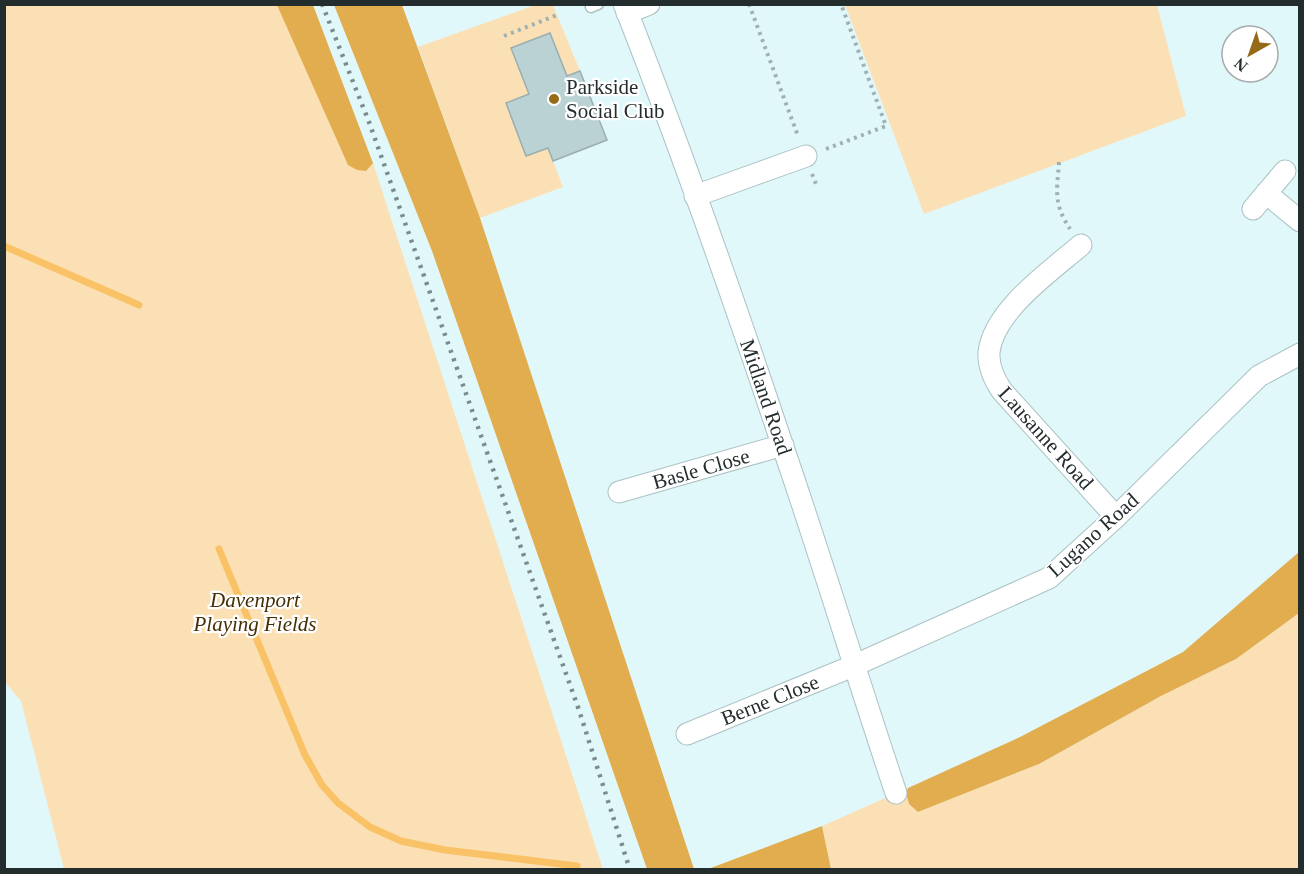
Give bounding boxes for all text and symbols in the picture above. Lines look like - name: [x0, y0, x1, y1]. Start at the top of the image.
- north arrow: [1220, 24, 1280, 84]
- text: N: [1230, 55, 1251, 75]
- place label: Parkside Social Club: [566, 75, 665, 123]
- marker: Parkside Social Club: [547, 92, 561, 106]
- street label: Midland Road: [735, 336, 797, 458]
- street label: Lausanne Road: [994, 382, 1099, 495]
- street label: Basle Close: [650, 444, 752, 494]
- street label: Lugano Road: [1043, 488, 1144, 582]
- park label: Davenport Playing Fields: [192, 588, 317, 636]
- street label: Berne Close: [718, 670, 822, 730]

